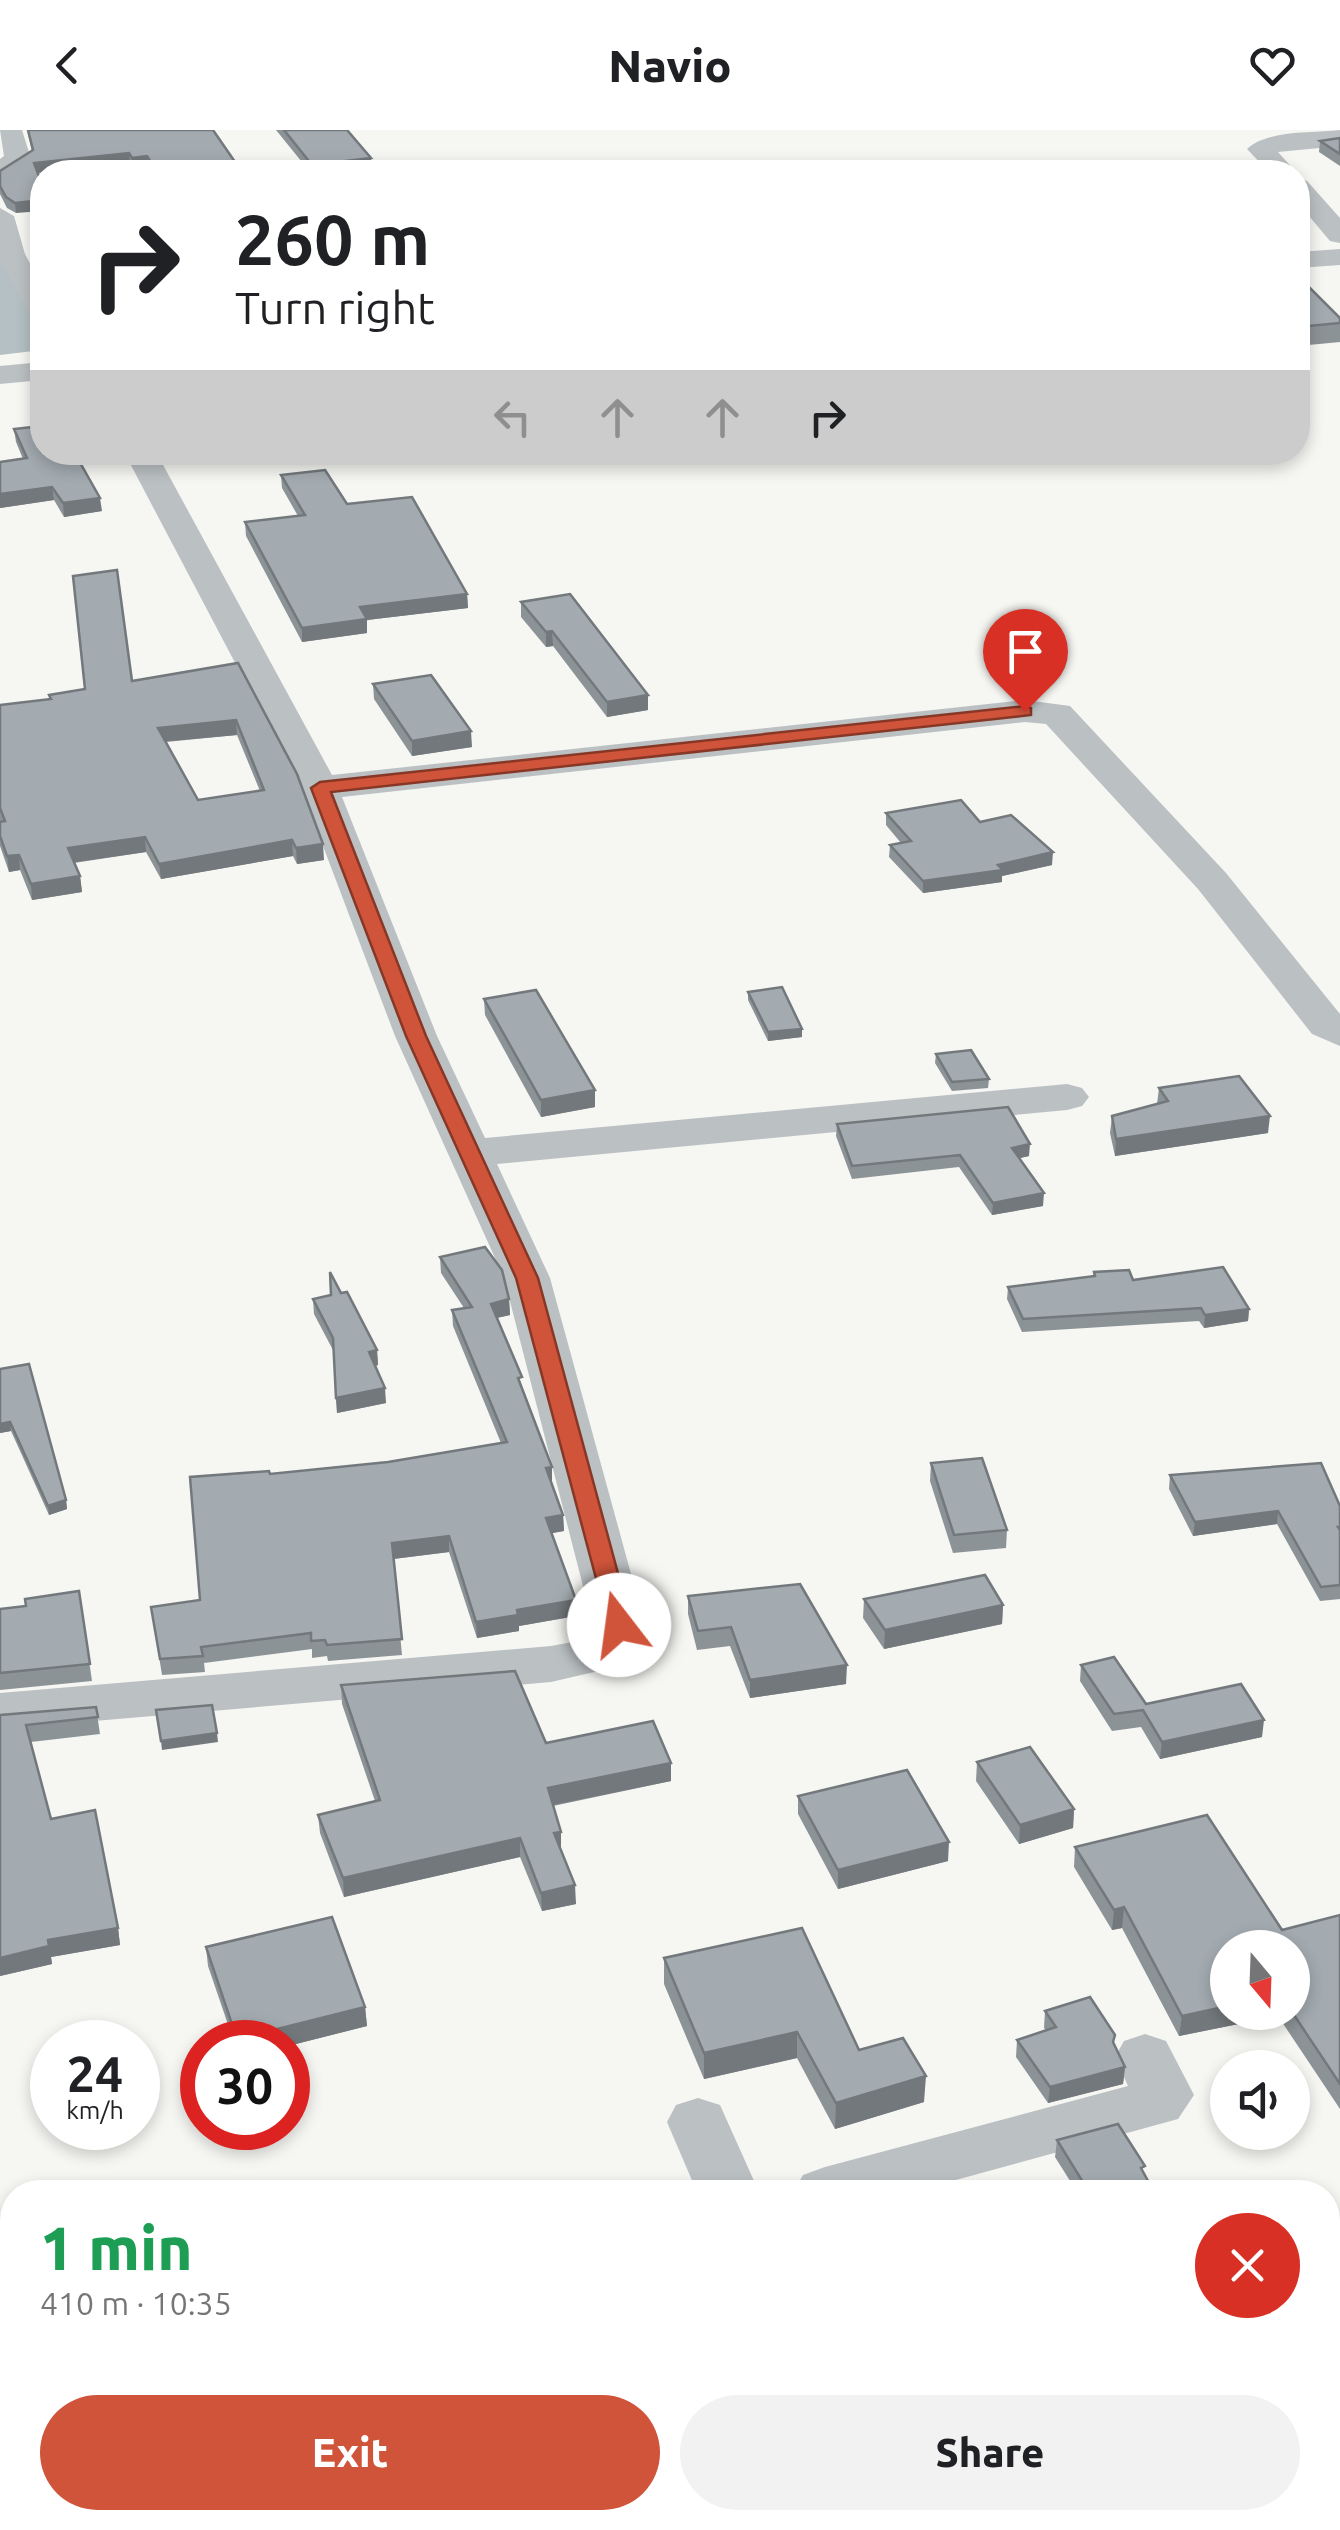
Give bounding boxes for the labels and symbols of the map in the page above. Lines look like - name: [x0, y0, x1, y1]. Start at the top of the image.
- pin: [983, 609, 1068, 712]
- position arrow: [567, 1573, 671, 1677]
- north arrow: [1210, 1930, 1310, 2030]
- speed limit sign: 30: [180, 2020, 310, 2150]

